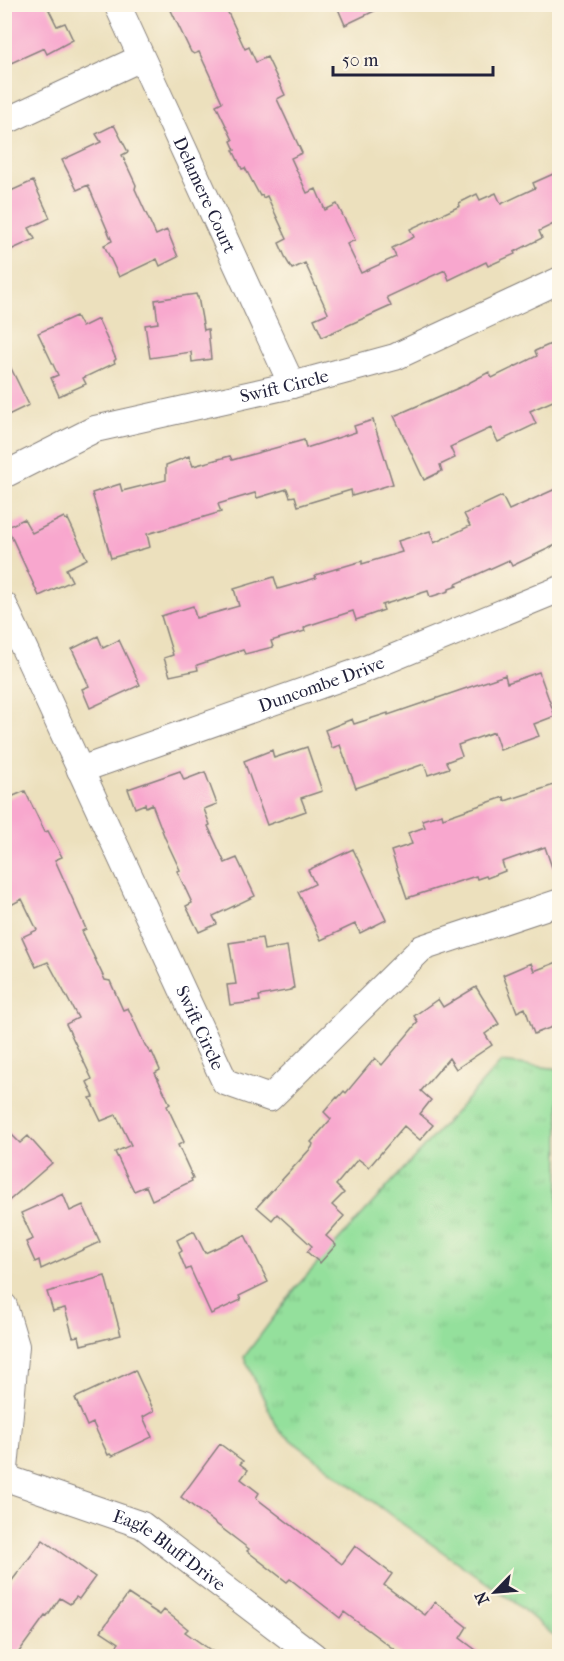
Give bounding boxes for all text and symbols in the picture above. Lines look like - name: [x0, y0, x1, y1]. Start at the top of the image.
- scale bar: [333, 39, 494, 77]
- text: 50 m: [342, 50, 379, 71]
- street label: Delamere Court: [169, 133, 241, 257]
- street label: Swift Circle: [238, 365, 331, 407]
- street label: Duncombe Drive: [255, 652, 387, 717]
- street label: Swift Circle: [171, 982, 228, 1073]
- street label: Eagle Bluff Drive: [110, 1505, 230, 1595]
- north arrow: [465, 1562, 525, 1622]
- text: N: [470, 1588, 493, 1608]

